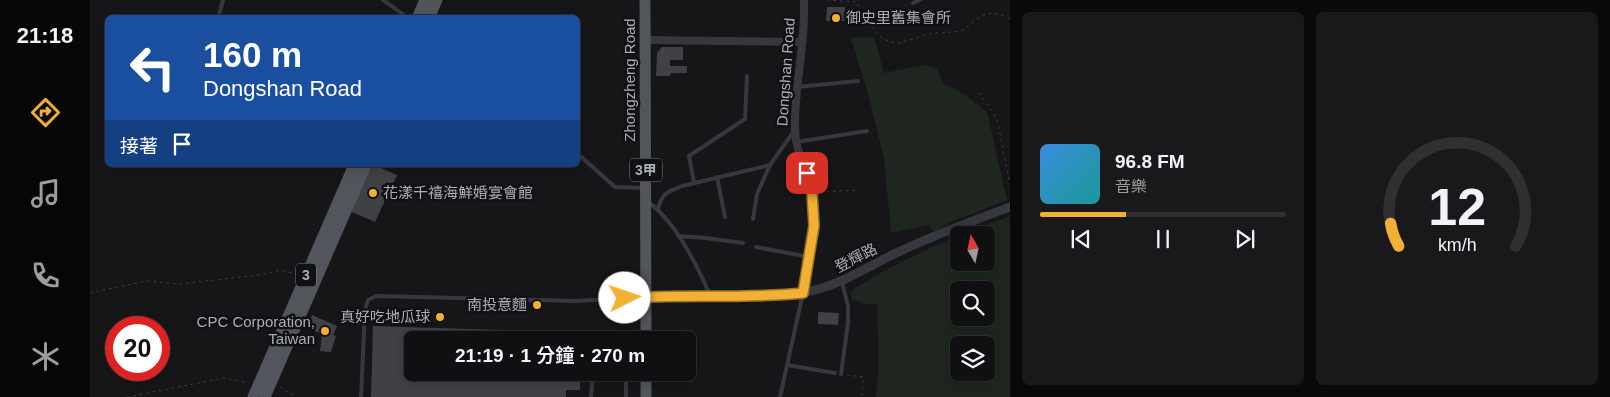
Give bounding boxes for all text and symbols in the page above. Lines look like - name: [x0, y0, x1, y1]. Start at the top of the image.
- place label: 御史里舊集會所: [846, 9, 951, 26]
- marker: 御史里舊集會所: [830, 12, 842, 24]
- street label: Dongshan Road: [773, 17, 798, 127]
- street label: Zhongzheng Road: [621, 18, 638, 142]
- text: 21:18: [17, 23, 73, 48]
- icon: left: [120, 35, 185, 100]
- text: 160 m: [203, 35, 302, 74]
- text: Dongshan Road: [203, 76, 362, 101]
- icon: directions: [28, 95, 63, 130]
- icon: arrive: [168, 130, 196, 158]
- text: 接著: [120, 136, 158, 157]
- text: 96.8 FM: [1115, 151, 1185, 172]
- pin: [786, 152, 828, 194]
- road number: 3甲: [630, 158, 662, 182]
- icon: arrive: [793, 159, 821, 187]
- icon: music: [28, 176, 63, 211]
- text: 音樂: [1115, 178, 1147, 195]
- text: 12: [1428, 178, 1486, 236]
- place label: 花漾千禧海鮮婚宴會館: [383, 184, 533, 201]
- marker: 花漾千禧海鮮婚宴會館: [367, 187, 379, 199]
- icon: previous: [1067, 225, 1095, 253]
- icon: pause: [1149, 225, 1177, 253]
- icon: next: [1231, 225, 1259, 253]
- north arrow: [950, 226, 995, 271]
- map controls: [950, 226, 995, 381]
- text: km/h: [1438, 235, 1476, 255]
- street label: 登輝路: [832, 240, 880, 275]
- icon: phone: [28, 258, 63, 293]
- road number: 3: [296, 264, 316, 286]
- position arrow: [598, 271, 650, 323]
- button: search: [950, 281, 995, 326]
- place label: 南投意麵: [467, 296, 527, 313]
- marker: 南投意麵: [531, 299, 543, 311]
- place label: 真好吃地瓜球: [340, 308, 431, 325]
- marker: 真好吃地瓜球: [434, 311, 446, 323]
- place label: CPC Corporation, Taiwan: [197, 313, 315, 347]
- speed limit sign: 20: [105, 316, 170, 381]
- marker: CPC Corporation, Taiwan: [319, 325, 331, 337]
- button: layers: [950, 336, 995, 381]
- icon: climate: [28, 339, 63, 374]
- text: 21:19 · 1 分鐘 · 270 m: [455, 345, 645, 366]

